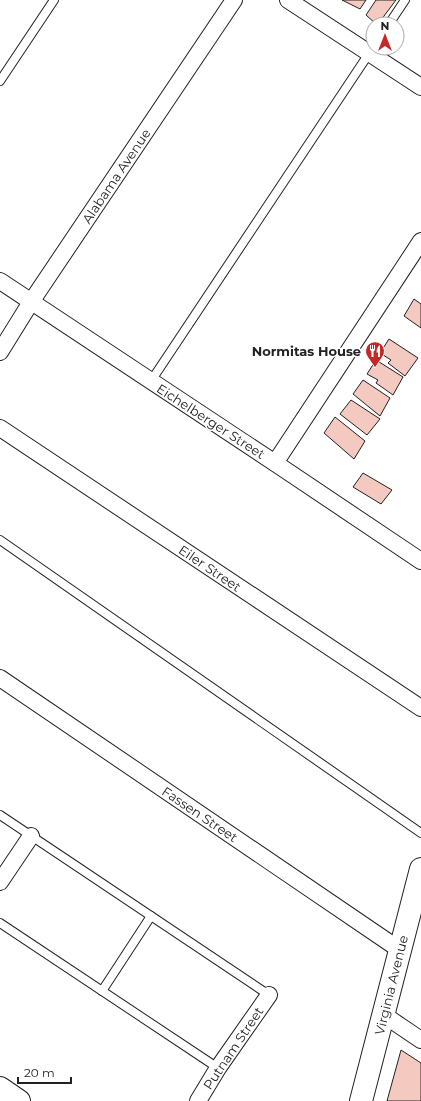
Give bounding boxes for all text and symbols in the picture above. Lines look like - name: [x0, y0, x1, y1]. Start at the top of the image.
- north arrow: [365, 16, 405, 56]
- text: N: [381, 19, 389, 33]
- street label: Alabama Avenue: [78, 125, 154, 226]
- restaurant icon: Normitas House: [364, 340, 386, 368]
- place label: Normitas House: [252, 343, 361, 359]
- street label: Eichelberger Street: [154, 380, 268, 462]
- street label: Eiler Street: [176, 541, 244, 595]
- street label: Fassen Street: [159, 783, 241, 845]
- street label: Virginia Avenue: [371, 933, 411, 1037]
- street label: Putnam Street: [199, 1004, 267, 1092]
- scale bar: [18, 1059, 71, 1085]
- text: 20 m: [24, 1065, 55, 1080]

